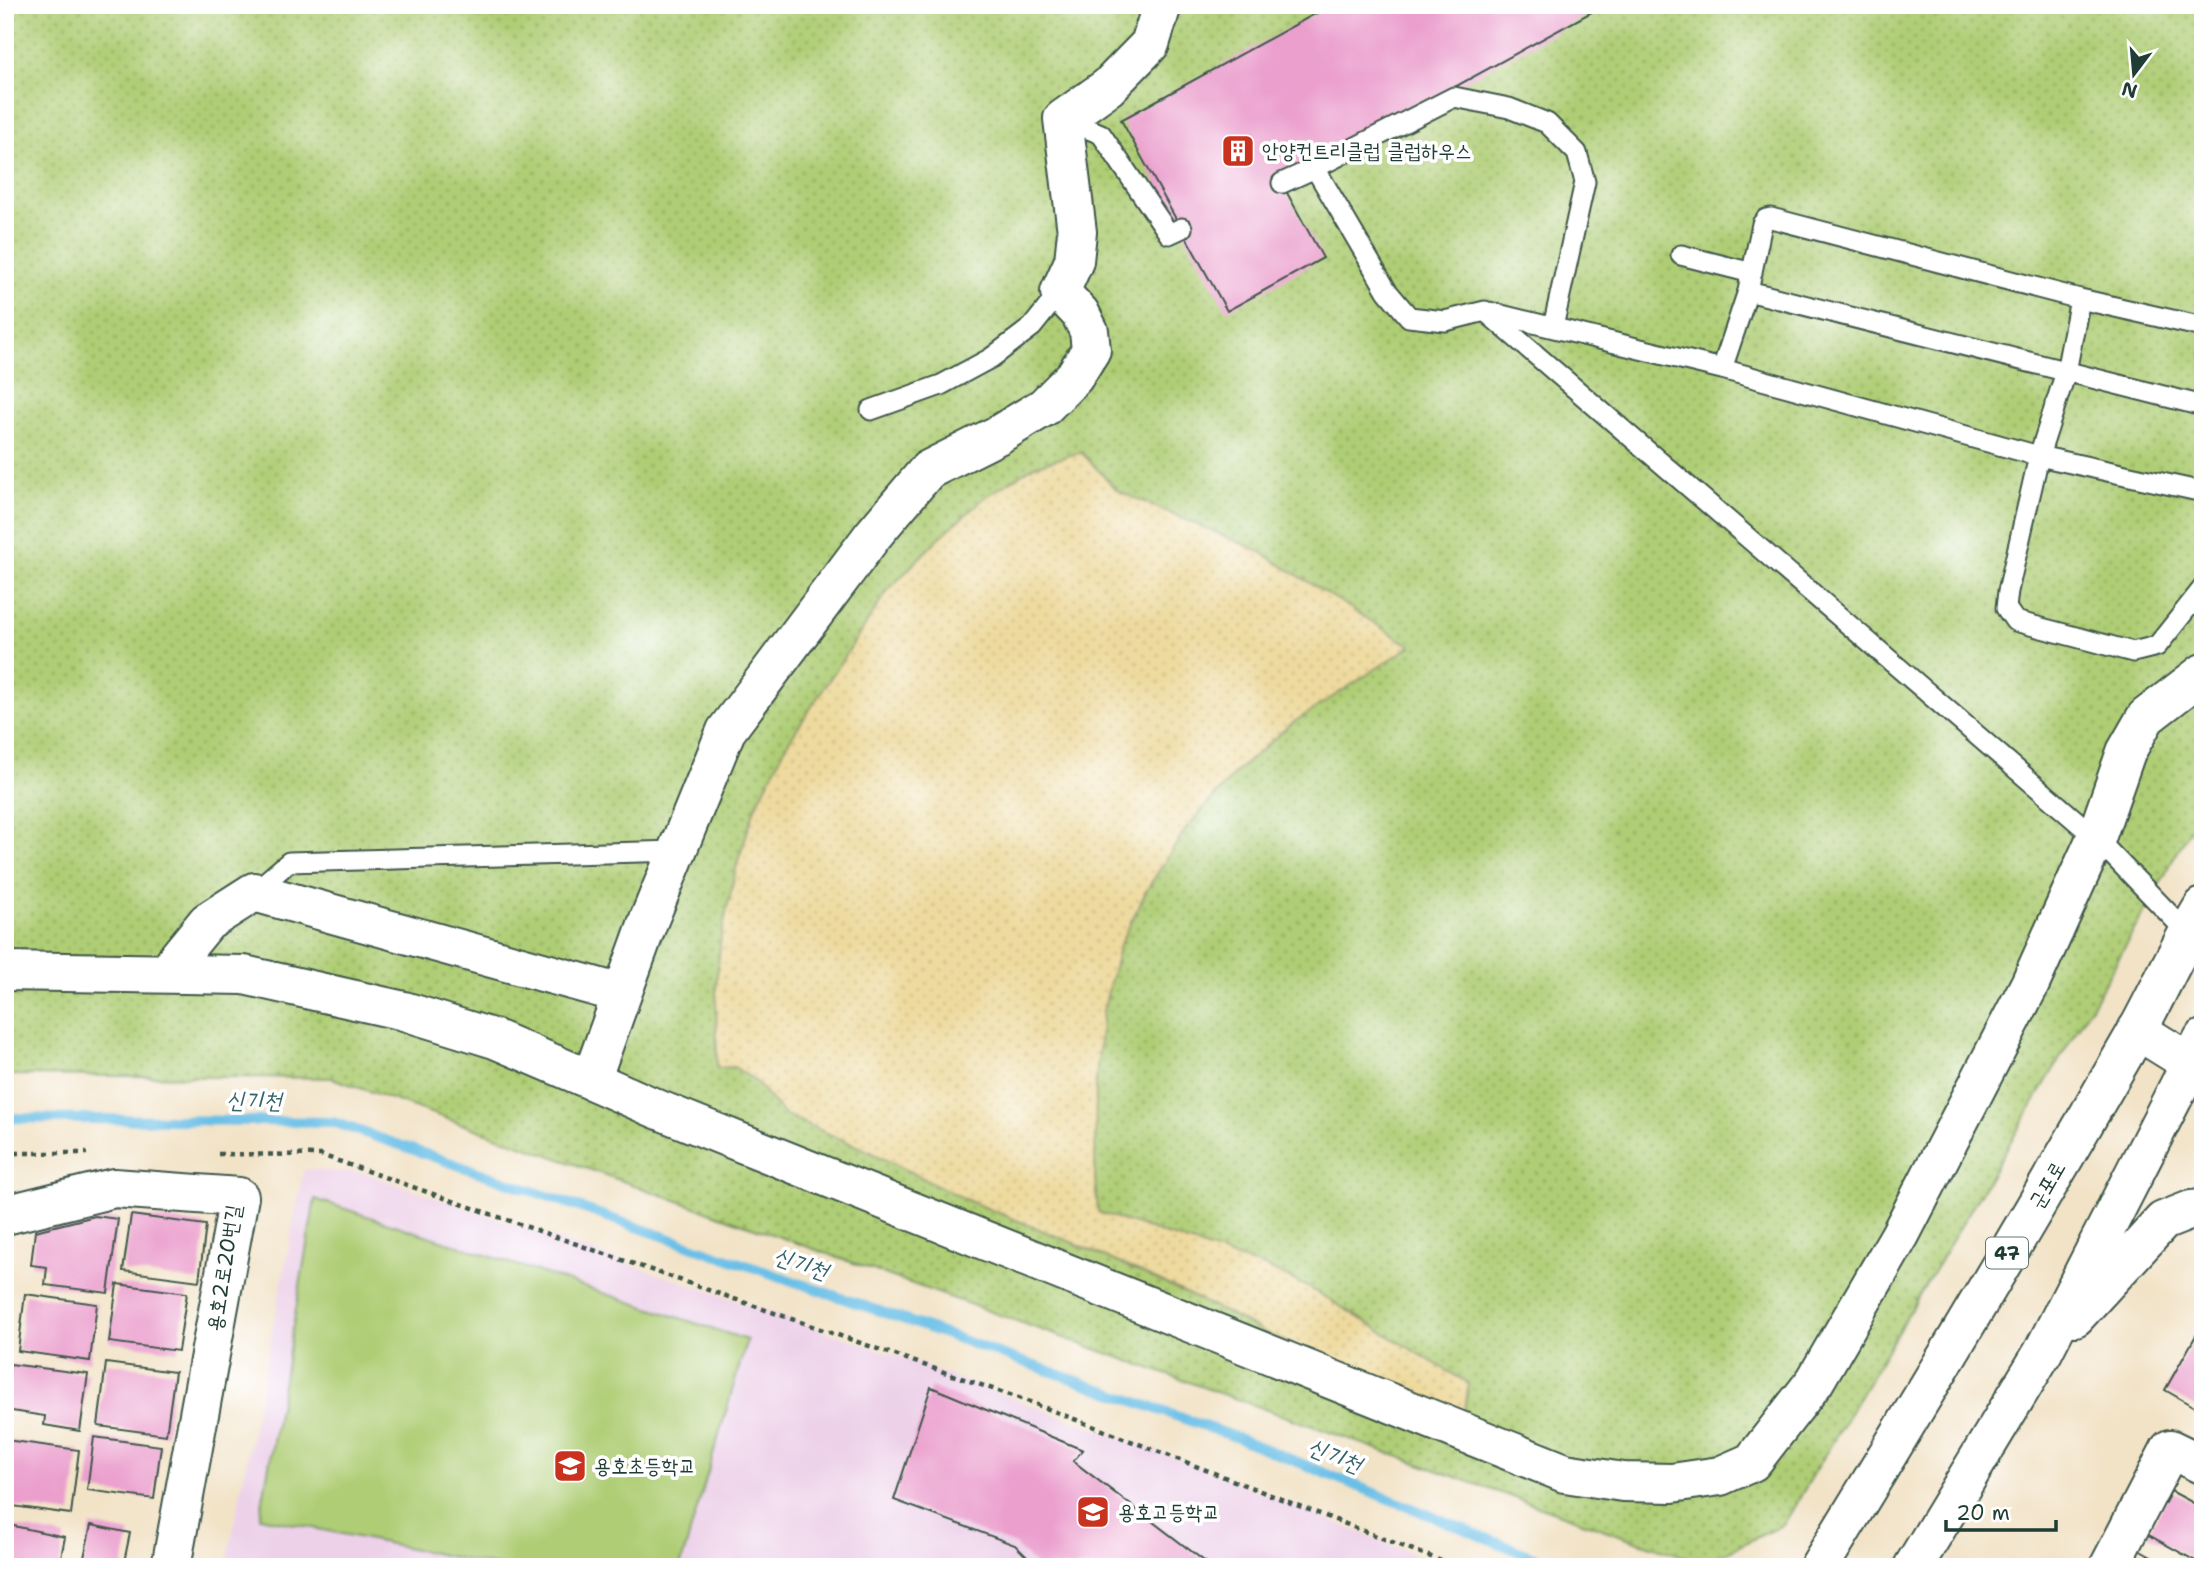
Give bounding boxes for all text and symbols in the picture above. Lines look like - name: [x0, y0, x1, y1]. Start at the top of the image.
- north arrow: [2100, 38, 2170, 108]
- text: N: [2119, 76, 2140, 104]
- building icon: 안양컨트리클럽 클럽하우스: [1219, 132, 1257, 170]
- place label: 안양컨트리클럽 클럽하우스: [1262, 137, 1472, 165]
- water label: 신기천: [226, 1085, 285, 1116]
- street label: 군포로: [2022, 1156, 2072, 1214]
- street label: 용호2로20번길: [200, 1203, 248, 1333]
- road number: 47: [1986, 1238, 2028, 1268]
- water label: 신기천: [770, 1240, 834, 1287]
- water label: 신기천: [1304, 1431, 1369, 1480]
- school or university icon: 용호초등학교: [551, 1447, 589, 1485]
- place label: 용호초등학교: [594, 1452, 695, 1480]
- scale bar: [1946, 1488, 2056, 1532]
- school or university icon: 용호고등학교: [1074, 1493, 1112, 1531]
- place label: 용호고등학교: [1118, 1498, 1219, 1526]
- text: 20 m: [1956, 1499, 2010, 1527]

